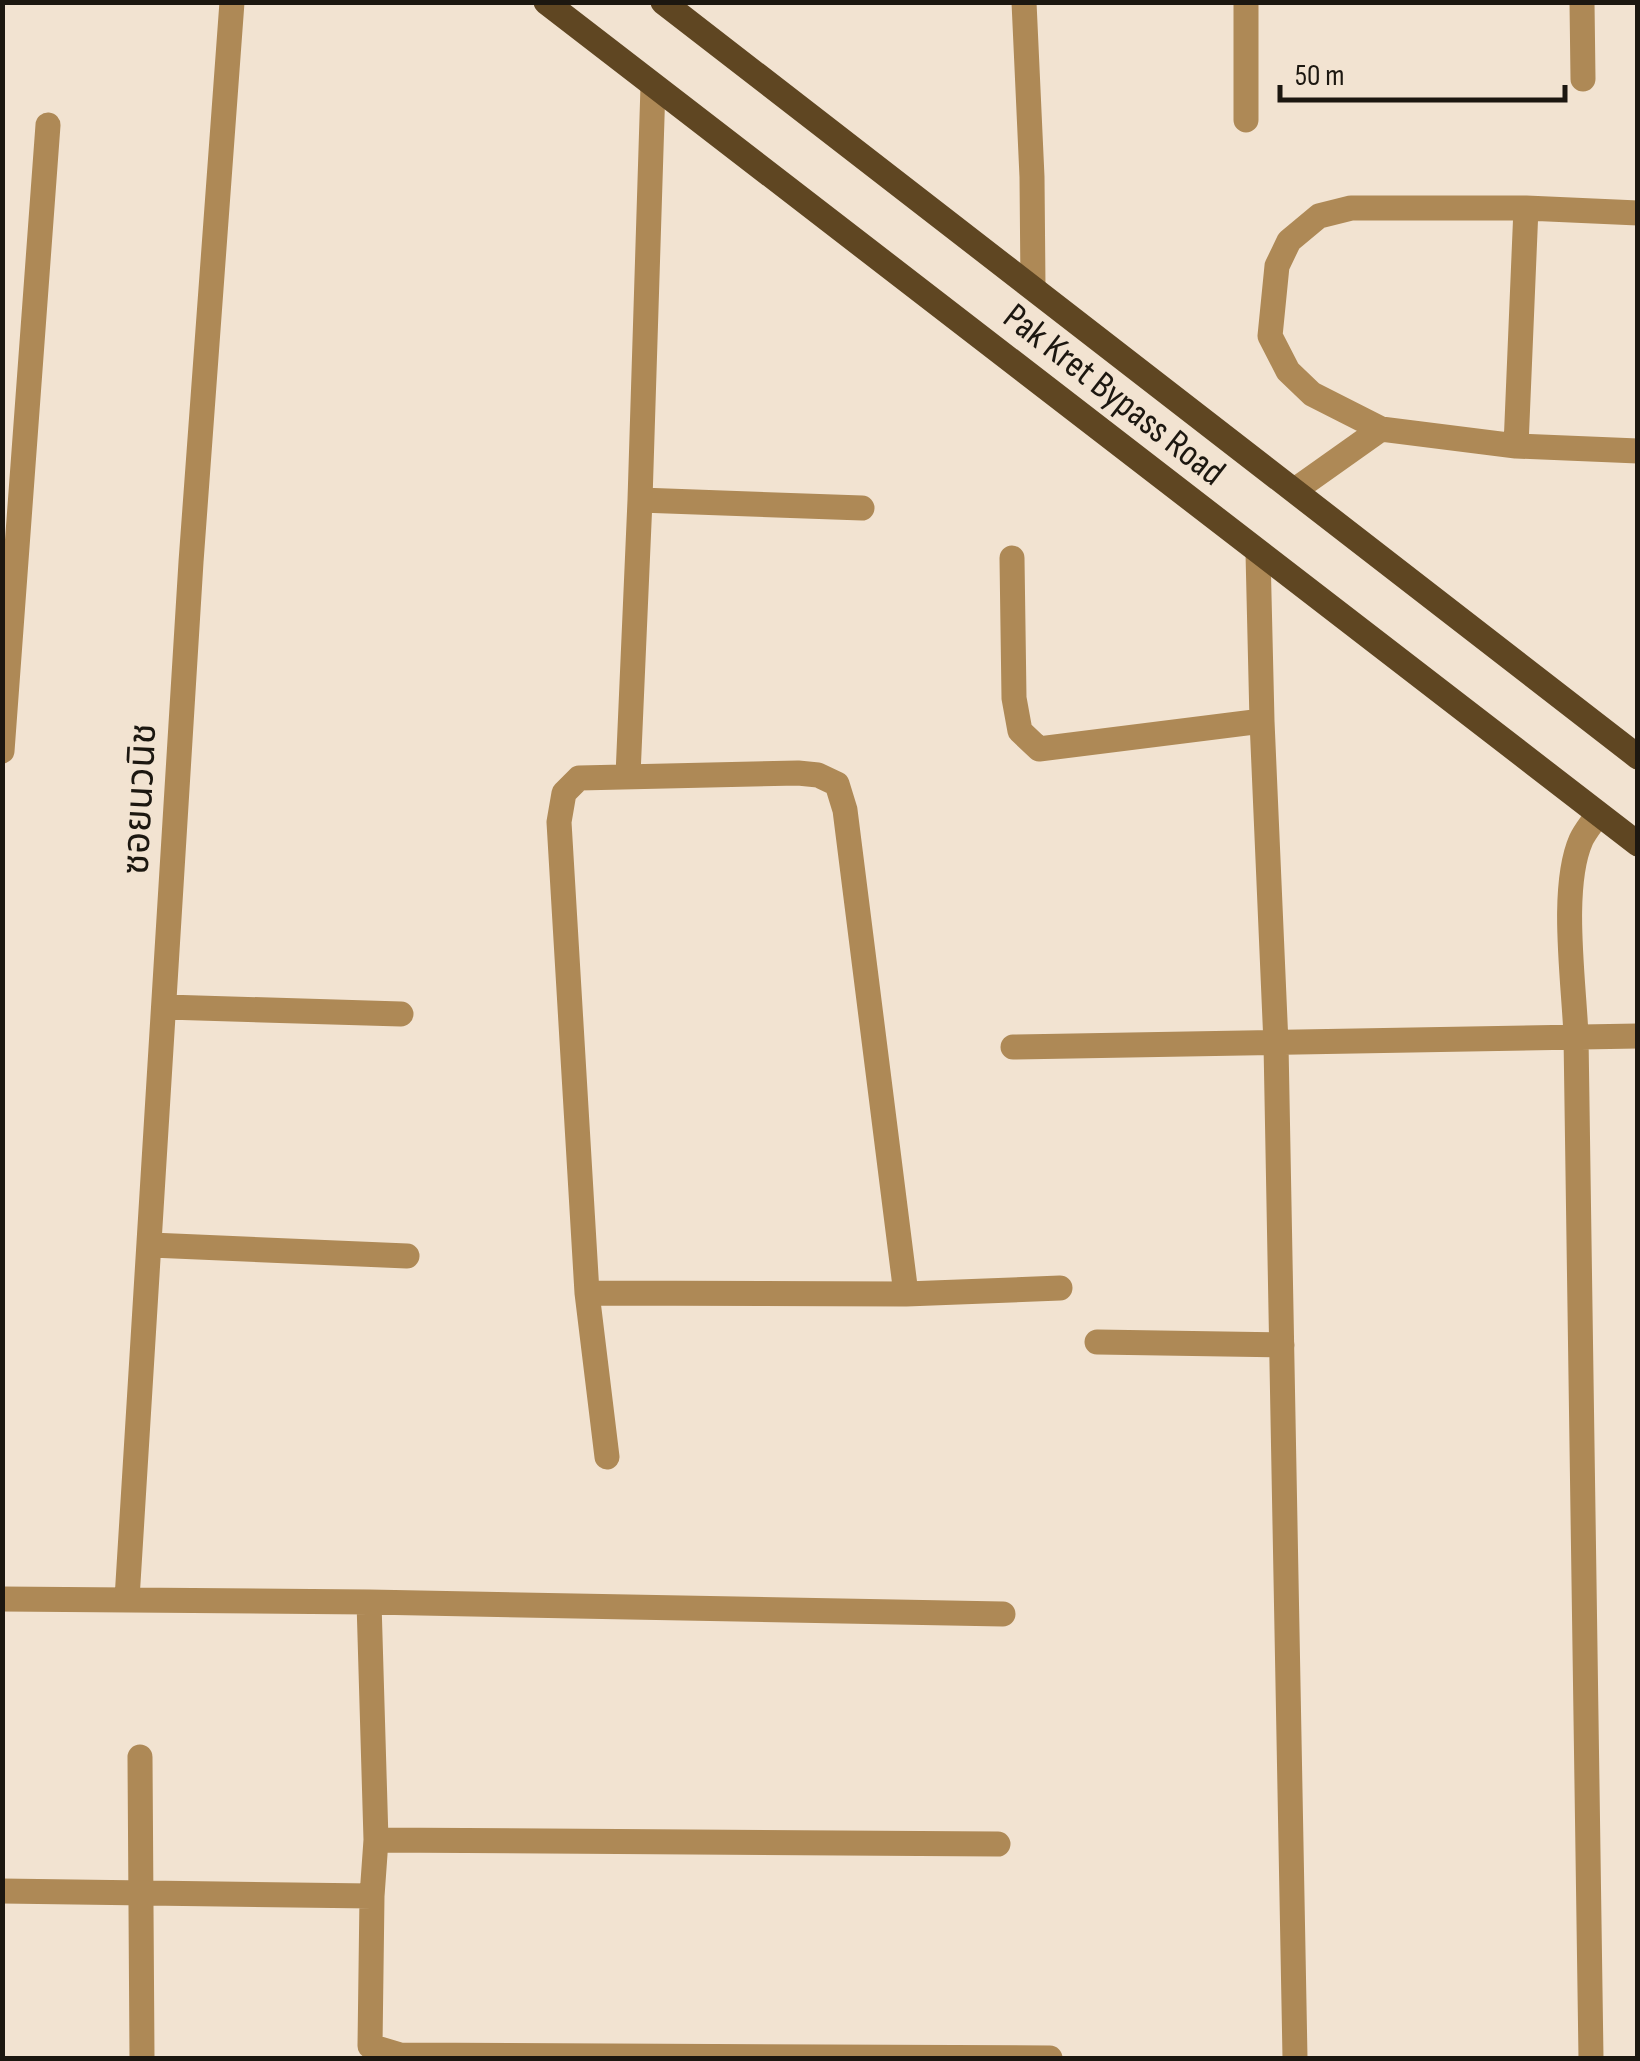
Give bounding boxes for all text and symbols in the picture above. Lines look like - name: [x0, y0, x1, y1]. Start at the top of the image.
- scale bar: [1280, 40, 1565, 102]
- text: 50 m: [1295, 58, 1344, 94]
- street label: Pak Kret Bypass Road: [994, 295, 1234, 495]
- street label: ซอยนวนิช: [114, 722, 166, 876]

